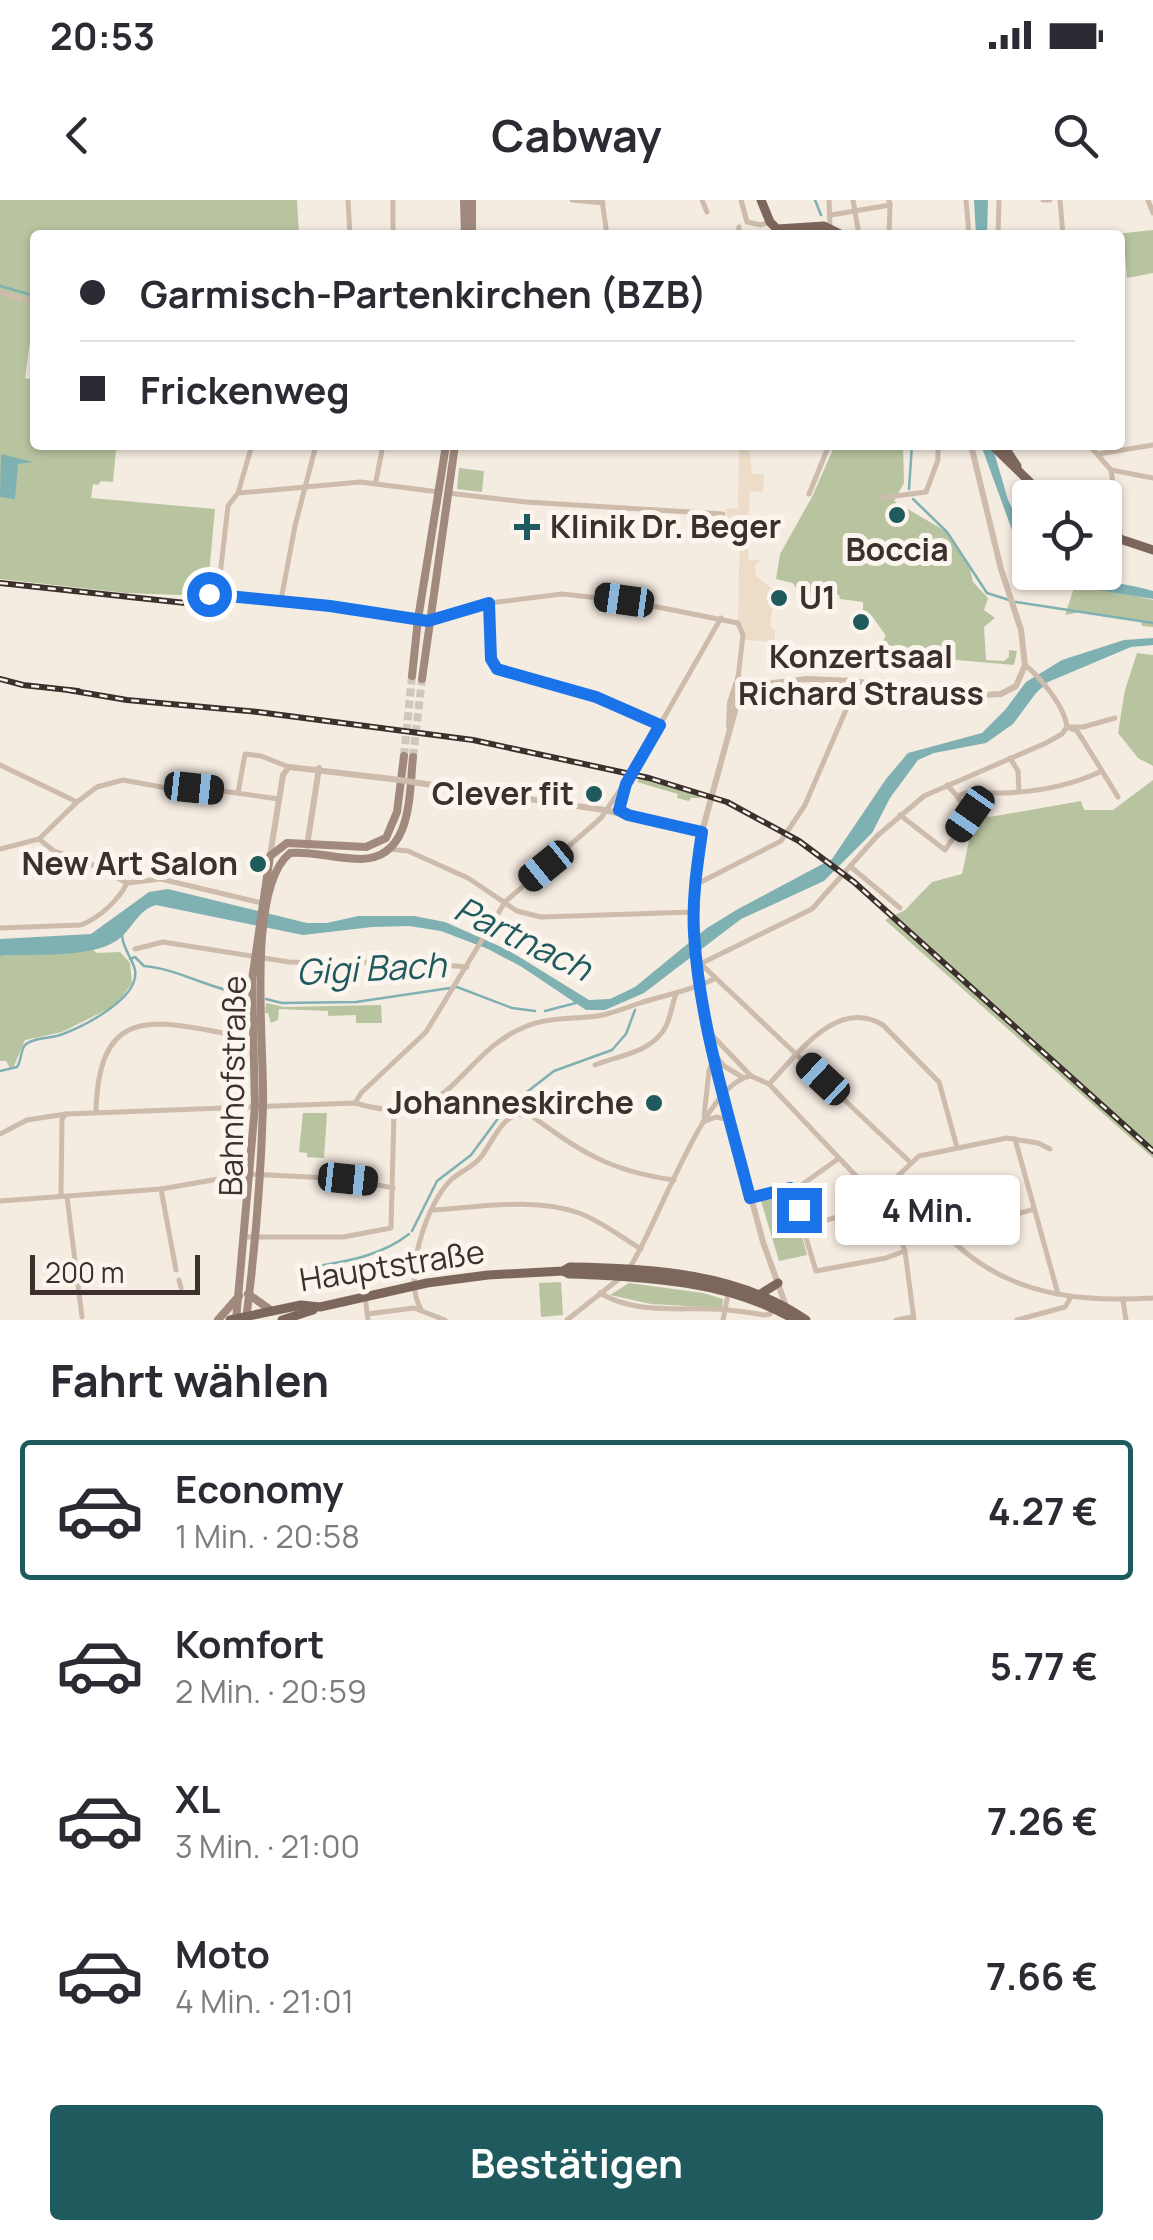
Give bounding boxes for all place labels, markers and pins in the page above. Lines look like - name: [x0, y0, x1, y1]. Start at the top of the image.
- place label: Klinik Dr. Beger: [550, 504, 781, 548]
- marker: Boccia: [886, 504, 908, 526]
- marker: Klinik Dr. Beger: [514, 514, 540, 540]
- place label: Boccia: [845, 527, 949, 571]
- place label: U1: [799, 575, 836, 619]
- marker: U1: [768, 587, 790, 609]
- marker: Konzertsaal Richard Strauss: [850, 611, 872, 633]
- place label: Konzertsaal Richard Strauss: [738, 634, 984, 715]
- place label: Clever fit: [432, 771, 574, 815]
- marker: Clever fit: [583, 783, 605, 805]
- place label: New Art Salon: [22, 841, 238, 885]
- marker: New Art Salon: [247, 853, 269, 875]
- place label: Johanneskirche: [387, 1080, 634, 1124]
- marker: Johanneskirche: [643, 1092, 665, 1114]

